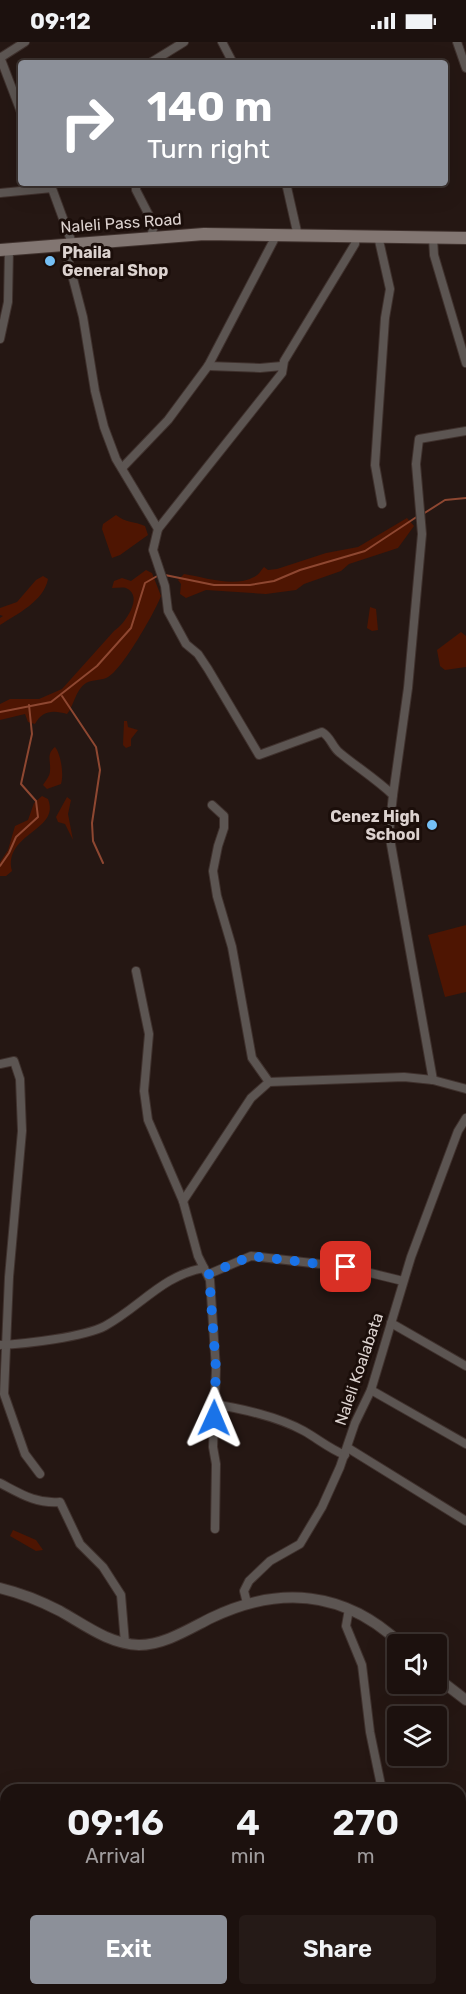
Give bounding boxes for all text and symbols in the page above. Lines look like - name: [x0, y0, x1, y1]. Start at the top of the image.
- text: 09:12: [30, 8, 91, 35]
- text: 140 m: [147, 82, 273, 132]
- icon: right: [48, 84, 126, 162]
- text: Turn right: [147, 133, 270, 165]
- street label: Naleli Pass Road: [60, 209, 182, 237]
- place label: Phaila General Shop: [62, 243, 168, 280]
- marker: Phaila General Shop: [43, 254, 57, 268]
- place label: Cenez High School: [330, 807, 420, 844]
- marker: Cenez High School: [425, 818, 439, 832]
- pin: [320, 1241, 371, 1292]
- icon: arrive: [329, 1250, 362, 1283]
- street label: Naleli Koalabata: [331, 1310, 387, 1428]
- position arrow: [182, 1386, 246, 1450]
- map controls: [387, 1634, 447, 1766]
- button: sound: [387, 1634, 447, 1694]
- button: layers: [387, 1706, 447, 1766]
- text: 09:16: [67, 1801, 164, 1844]
- text: 4: [236, 1801, 260, 1844]
- text: 270: [332, 1801, 399, 1844]
- text: Arrival: [85, 1844, 145, 1868]
- text: min: [231, 1844, 265, 1868]
- text: m: [357, 1844, 375, 1868]
- button: Exit: [30, 1915, 227, 1984]
- button: Share: [239, 1915, 436, 1984]

